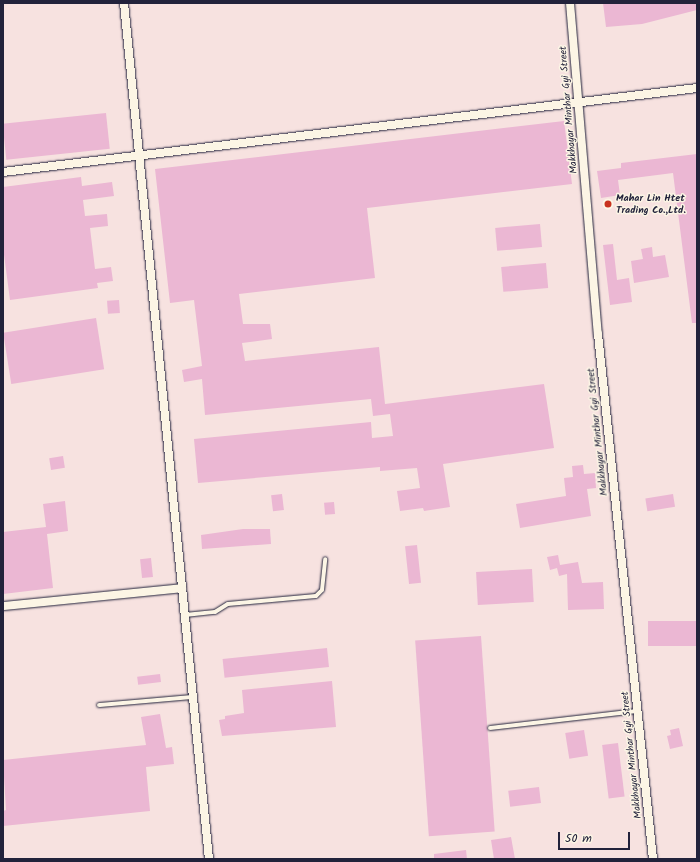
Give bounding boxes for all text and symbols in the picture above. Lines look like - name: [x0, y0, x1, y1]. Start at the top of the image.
- street label: Makkhayar Minthar Gyi Street: [557, 46, 581, 174]
- place label: Mahar Lin Htet Trading Co.,Ltd.: [616, 192, 686, 216]
- marker: Mahar Lin Htet Trading Co.,Ltd.: [603, 199, 613, 209]
- street label: Makkhayar Minthar Gyi Street: [585, 368, 611, 496]
- street label: Makkhayar Minthar Gyi Street: [619, 691, 645, 819]
- scale bar: [560, 824, 632, 850]
- text: 50 m: [565, 829, 592, 848]

